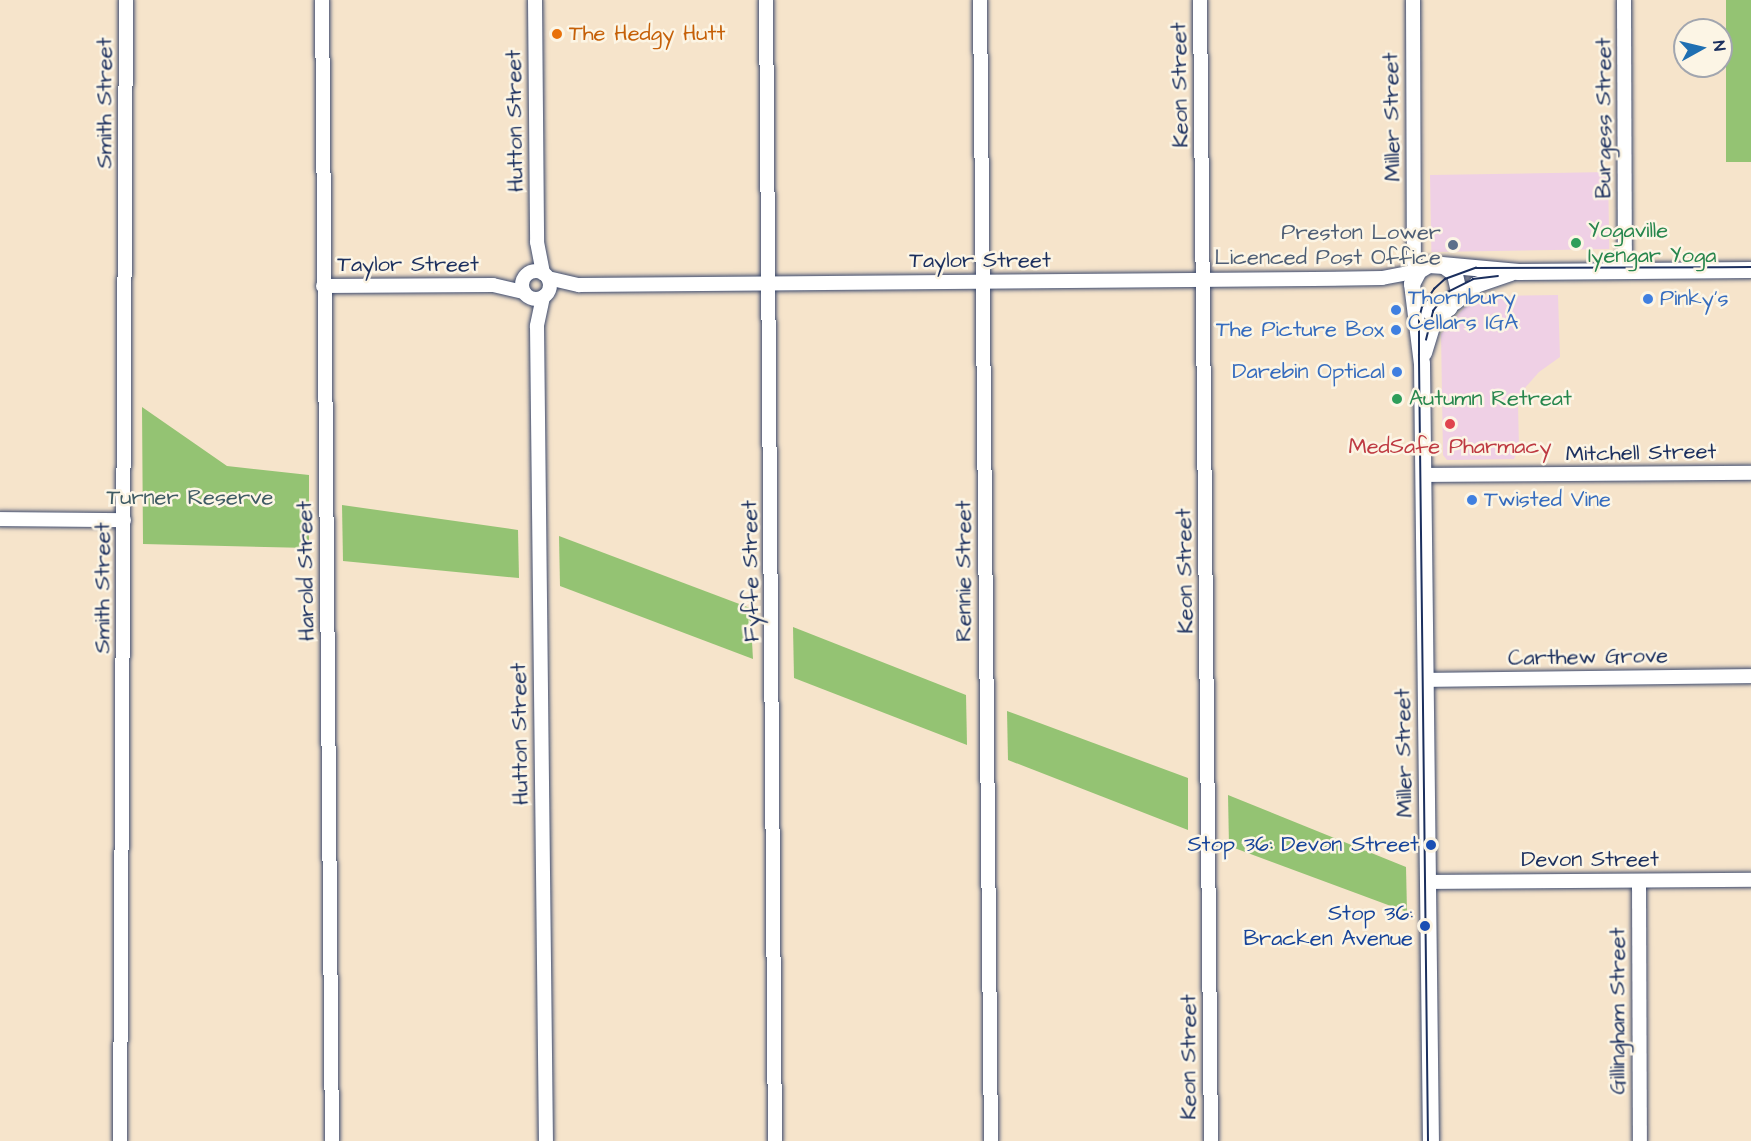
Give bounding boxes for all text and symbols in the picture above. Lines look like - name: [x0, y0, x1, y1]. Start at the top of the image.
- north arrow: [1673, 18, 1733, 78]
- place label: The Hedgy Hutt: [569, 21, 725, 47]
- street label: Keon Street: [1166, 22, 1194, 148]
- marker: The Hedgy Hutt: [550, 27, 564, 41]
- street label: Smith Street: [92, 37, 118, 169]
- street label: Burgess Street: [1591, 38, 1617, 198]
- text: N: [1707, 39, 1730, 52]
- street label: Hutton Street: [501, 50, 529, 192]
- street label: Miller Street: [1378, 52, 1406, 182]
- place label: Yogaville Iyengar Yoga: [1588, 217, 1716, 268]
- place label: Preston Lower Licenced Post Office: [1215, 219, 1441, 270]
- marker: Yogaville Iyengar Yoga: [1569, 236, 1583, 250]
- marker: Preston Lower Licenced Post Office: [1446, 238, 1460, 252]
- street label: Taylor Street: [909, 248, 1051, 274]
- street label: Taylor Street: [337, 252, 479, 278]
- place label: Thornbury Cellars IGA: [1408, 284, 1518, 336]
- place label: Pinky's: [1660, 286, 1729, 312]
- marker: Pinky's: [1641, 292, 1655, 306]
- marker: Thornbury Cellars IGA: [1389, 303, 1403, 317]
- place label: The Picture Box: [1216, 317, 1384, 343]
- marker: The Picture Box: [1389, 323, 1403, 337]
- place label: Darebin Optical: [1232, 359, 1385, 385]
- marker: Darebin Optical: [1390, 365, 1404, 379]
- place label: Autumn Retreat: [1409, 386, 1572, 412]
- marker: Autumn Retreat: [1390, 392, 1404, 406]
- marker: MedSafe Pharmacy: [1443, 417, 1457, 431]
- place label: MedSafe Pharmacy: [1348, 434, 1552, 460]
- street label: Mitchell Street: [1565, 438, 1717, 468]
- park label: Turner Reserve: [107, 485, 273, 511]
- place label: Twisted Vine: [1484, 487, 1611, 513]
- marker: Twisted Vine: [1465, 493, 1479, 507]
- street label: Fyffe Street: [737, 500, 765, 642]
- street label: Rennie Street: [951, 500, 977, 642]
- street label: Harold Street: [292, 501, 320, 641]
- street label: Keon Street: [1171, 508, 1199, 634]
- street label: Smith Street: [90, 522, 116, 654]
- street label: Carthew Grove: [1508, 642, 1668, 672]
- street label: Hutton Street: [506, 663, 534, 805]
- street label: Miller Street: [1390, 688, 1418, 818]
- place label: Stop 36: Devon Street: [1187, 832, 1419, 858]
- marker: Stop 36: Devon Street: [1424, 838, 1438, 852]
- street label: Devon Street: [1521, 847, 1659, 873]
- place label: Stop 36: Bracken Avenue: [1243, 900, 1413, 951]
- marker: Stop 36: Bracken Avenue: [1418, 919, 1432, 933]
- street label: Gillingham Street: [1605, 927, 1631, 1095]
- street label: Keon Street: [1176, 994, 1202, 1120]

